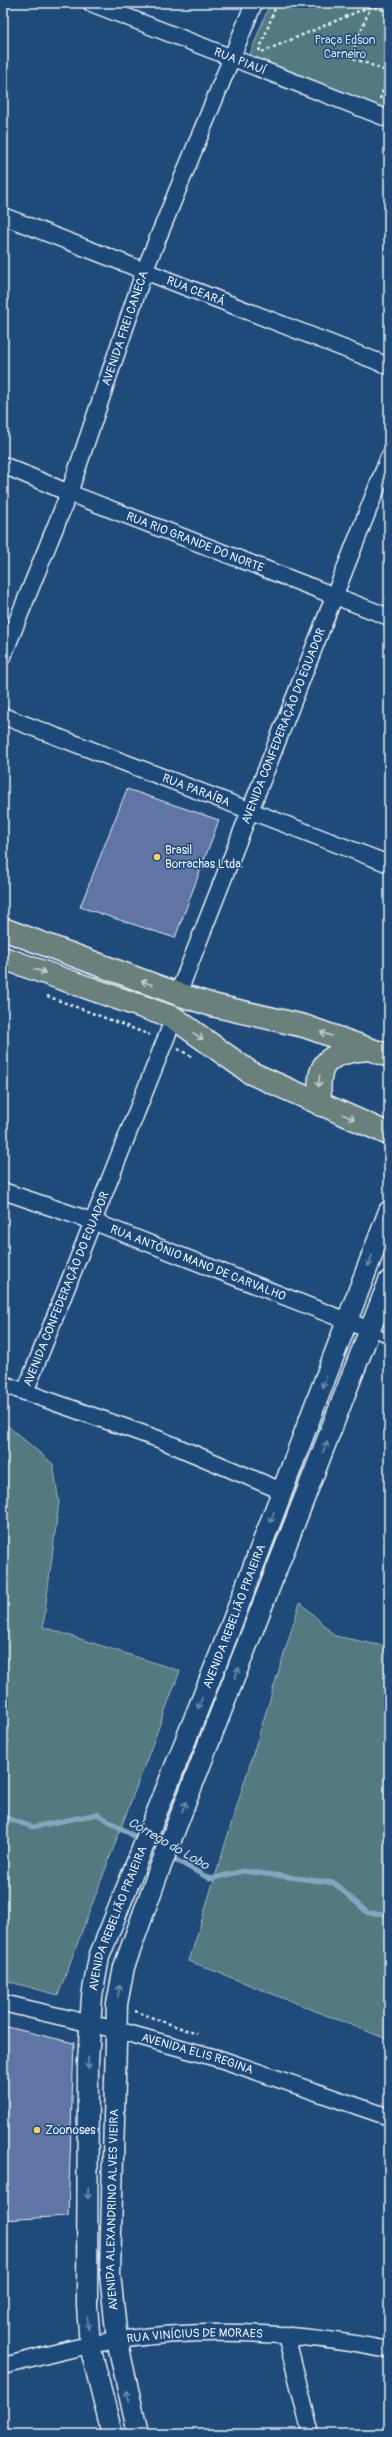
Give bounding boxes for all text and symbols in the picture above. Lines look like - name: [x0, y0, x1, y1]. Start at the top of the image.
- park label: Praça Edson Carneiro: [314, 33, 376, 62]
- street label: RUA PIAUÍ: [212, 45, 269, 79]
- street label: AVENIDA FREI CANECA: [99, 269, 152, 388]
- street label: RUA CEARÁ: [164, 273, 228, 310]
- street label: RUA RIO GRANDE DO NORTE: [124, 509, 266, 576]
- street label: AVENIDA CONFEDERAÇÃO DO EQUADOR: [239, 626, 329, 826]
- street label: RUA PARAÍBA: [160, 771, 232, 810]
- place label: Brasil Borrachas Ltda.: [165, 843, 243, 872]
- marker: Brasil Borrachas Ltda.: [152, 852, 162, 862]
- one-way arrow: [33, 968, 46, 975]
- one-way arrow: [142, 978, 154, 986]
- one-way arrow: [320, 1029, 332, 1037]
- one-way arrow: [192, 1032, 203, 1040]
- one-way arrow: [316, 1074, 323, 1087]
- one-way arrow: [342, 1113, 354, 1121]
- street label: AVENIDA CONFEDERAÇÃO DO EQUADOR: [19, 1189, 113, 1389]
- street label: RUA ANTÔNIO MANO DE CARVALHO: [108, 1222, 288, 1304]
- one-way arrow: [366, 1254, 374, 1266]
- one-way arrow: [319, 1376, 327, 1388]
- one-way arrow: [321, 1442, 329, 1454]
- one-way arrow: [268, 1510, 276, 1522]
- street label: AVENIDA REBELIÃO PRAIEIRA: [200, 1542, 269, 1691]
- one-way arrow: [233, 1667, 241, 1679]
- one-way arrow: [196, 1697, 204, 1709]
- one-way arrow: [181, 1801, 188, 1813]
- water label: Córrego do Lobo: [125, 1814, 213, 1874]
- street label: AVENIDA REBELIÃO PRAIEIRA: [86, 1844, 151, 1992]
- one-way arrow: [116, 1985, 124, 1998]
- street label: AVENIDA ELIS REGINA: [140, 2030, 255, 2078]
- one-way arrow: [84, 2056, 92, 2069]
- street label: AVENIDA ALEXANDRINO ALVES VIEIRA: [103, 2108, 122, 2311]
- place label: Zoonoses: [45, 2123, 96, 2138]
- marker: Zoonoses: [32, 2125, 42, 2135]
- one-way arrow: [84, 2186, 92, 2199]
- one-way arrow: [85, 2316, 92, 2329]
- street label: RUA VINÍCIUS DE MORAES: [126, 2326, 263, 2347]
- one-way arrow: [124, 2390, 132, 2403]

